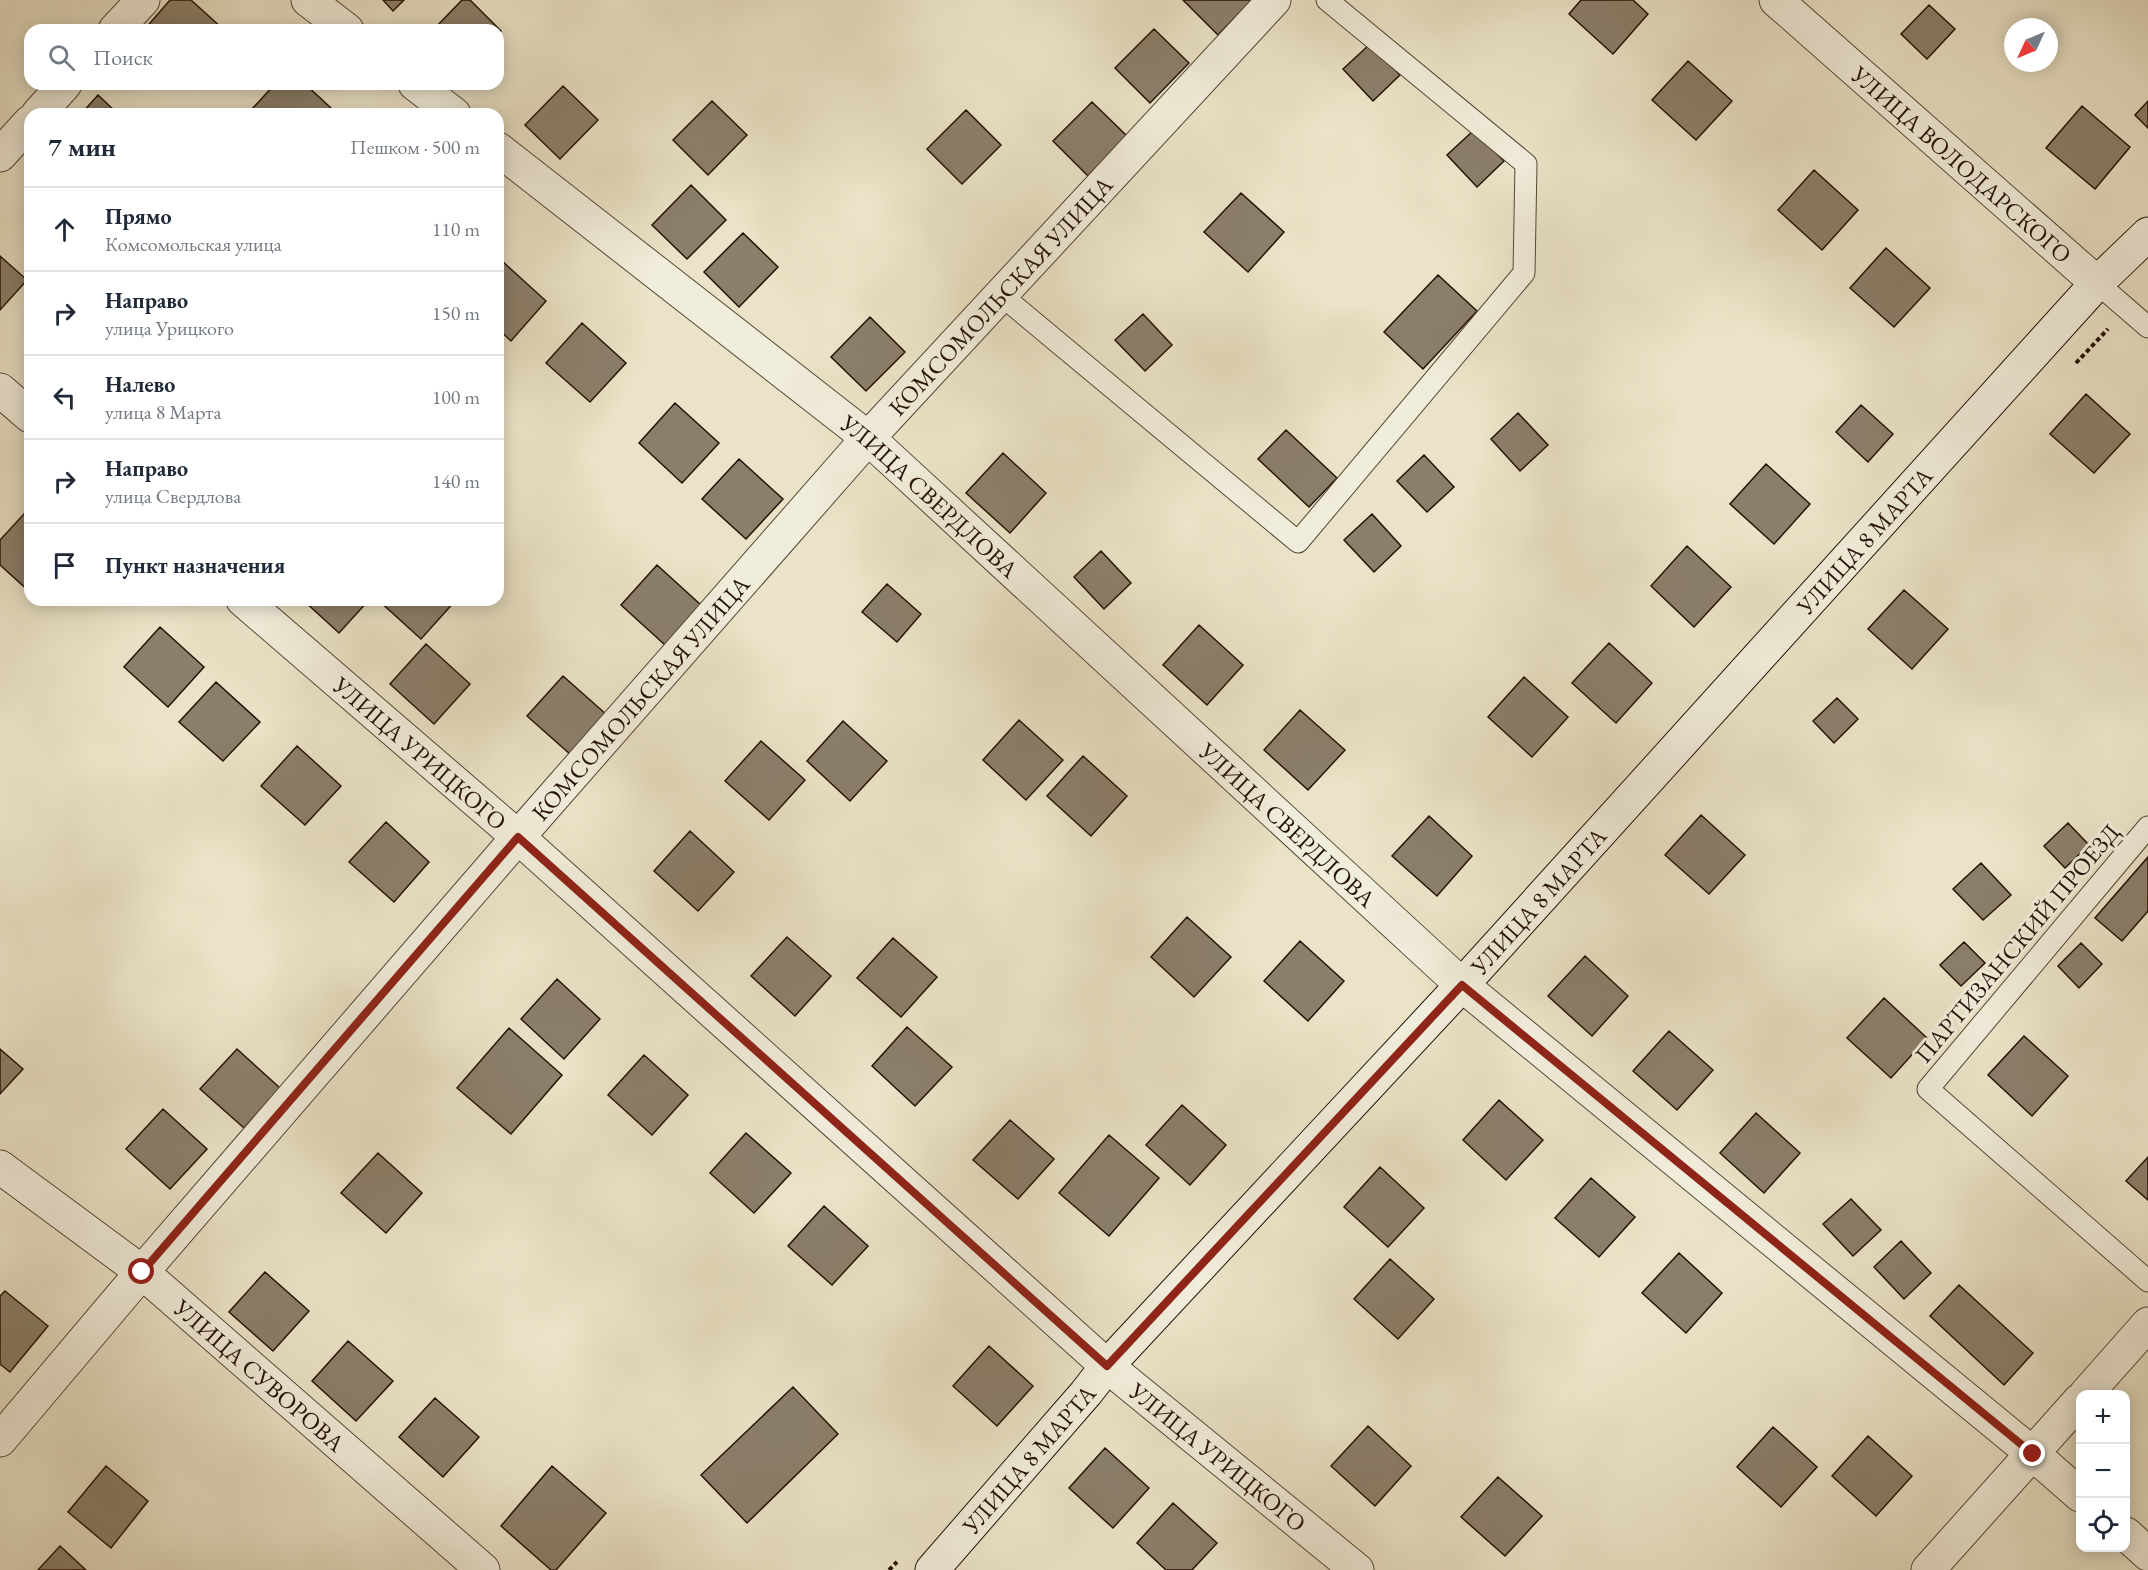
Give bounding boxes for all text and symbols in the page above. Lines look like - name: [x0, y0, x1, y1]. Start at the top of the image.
- north arrow: [2004, 18, 2058, 72]
- search box: [24, 24, 504, 90]
- icon: search: [45, 41, 78, 74]
- text: Поиск: [93, 43, 153, 72]
- street label: УЛИЦА ВОЛОДАРСКОГО: [1845, 58, 2079, 269]
- text: 7 мин: [48, 130, 116, 164]
- text: Пешком · 500 m: [350, 134, 480, 160]
- street label: КОМСОМОЛЬСКАЯ УЛИЦА: [881, 169, 1119, 422]
- text: Прямо: [105, 202, 172, 231]
- icon: ahead: [48, 213, 81, 246]
- text: 110 m: [432, 216, 480, 242]
- text: Комсомольская улица: [105, 231, 282, 257]
- text: Направо: [105, 286, 188, 315]
- icon: right: [48, 297, 81, 330]
- text: 150 m: [432, 300, 480, 326]
- text: улица Урицкого: [105, 315, 234, 341]
- text: Налево: [105, 370, 175, 399]
- icon: left: [48, 381, 81, 414]
- text: 100 m: [432, 384, 480, 410]
- text: улица 8 Марта: [105, 399, 221, 425]
- street label: УЛИЦА СВЕРДЛОВА: [834, 407, 1025, 585]
- text: Направо: [105, 454, 188, 483]
- street label: УЛИЦА 8 МАРТА: [1789, 460, 1939, 622]
- icon: right: [48, 465, 81, 498]
- text: 140 m: [432, 468, 480, 494]
- text: улица Свердлова: [105, 483, 241, 509]
- icon: arrive: [48, 549, 81, 582]
- text: Пункт назначения: [105, 551, 285, 580]
- street label: КОМСОМОЛЬСКАЯ УЛИЦА: [524, 569, 756, 827]
- street label: УЛИЦА УРИЦКОГО: [326, 669, 514, 836]
- street label: УЛИЦА СВЕРДЛОВА: [1192, 735, 1383, 914]
- street label: ПАРТИЗАНСКИЙ ПРОЕЗД: [1908, 817, 2126, 1069]
- street label: УЛИЦА 8 МАРТА: [1463, 820, 1613, 982]
- route start: [128, 1258, 154, 1284]
- street label: УЛИЦА СУВОРОВА: [167, 1291, 352, 1458]
- street label: УЛИЦА УРИЦКОГО: [1122, 1374, 1313, 1538]
- street label: УЛИЦА 8 МАРТА: [954, 1378, 1102, 1541]
- map controls: [2076, 1390, 2130, 1552]
- button: +: [2076, 1390, 2130, 1444]
- route end: [2019, 1440, 2045, 1466]
- button: −: [2076, 1444, 2130, 1498]
- button: locate: [2076, 1498, 2130, 1552]

